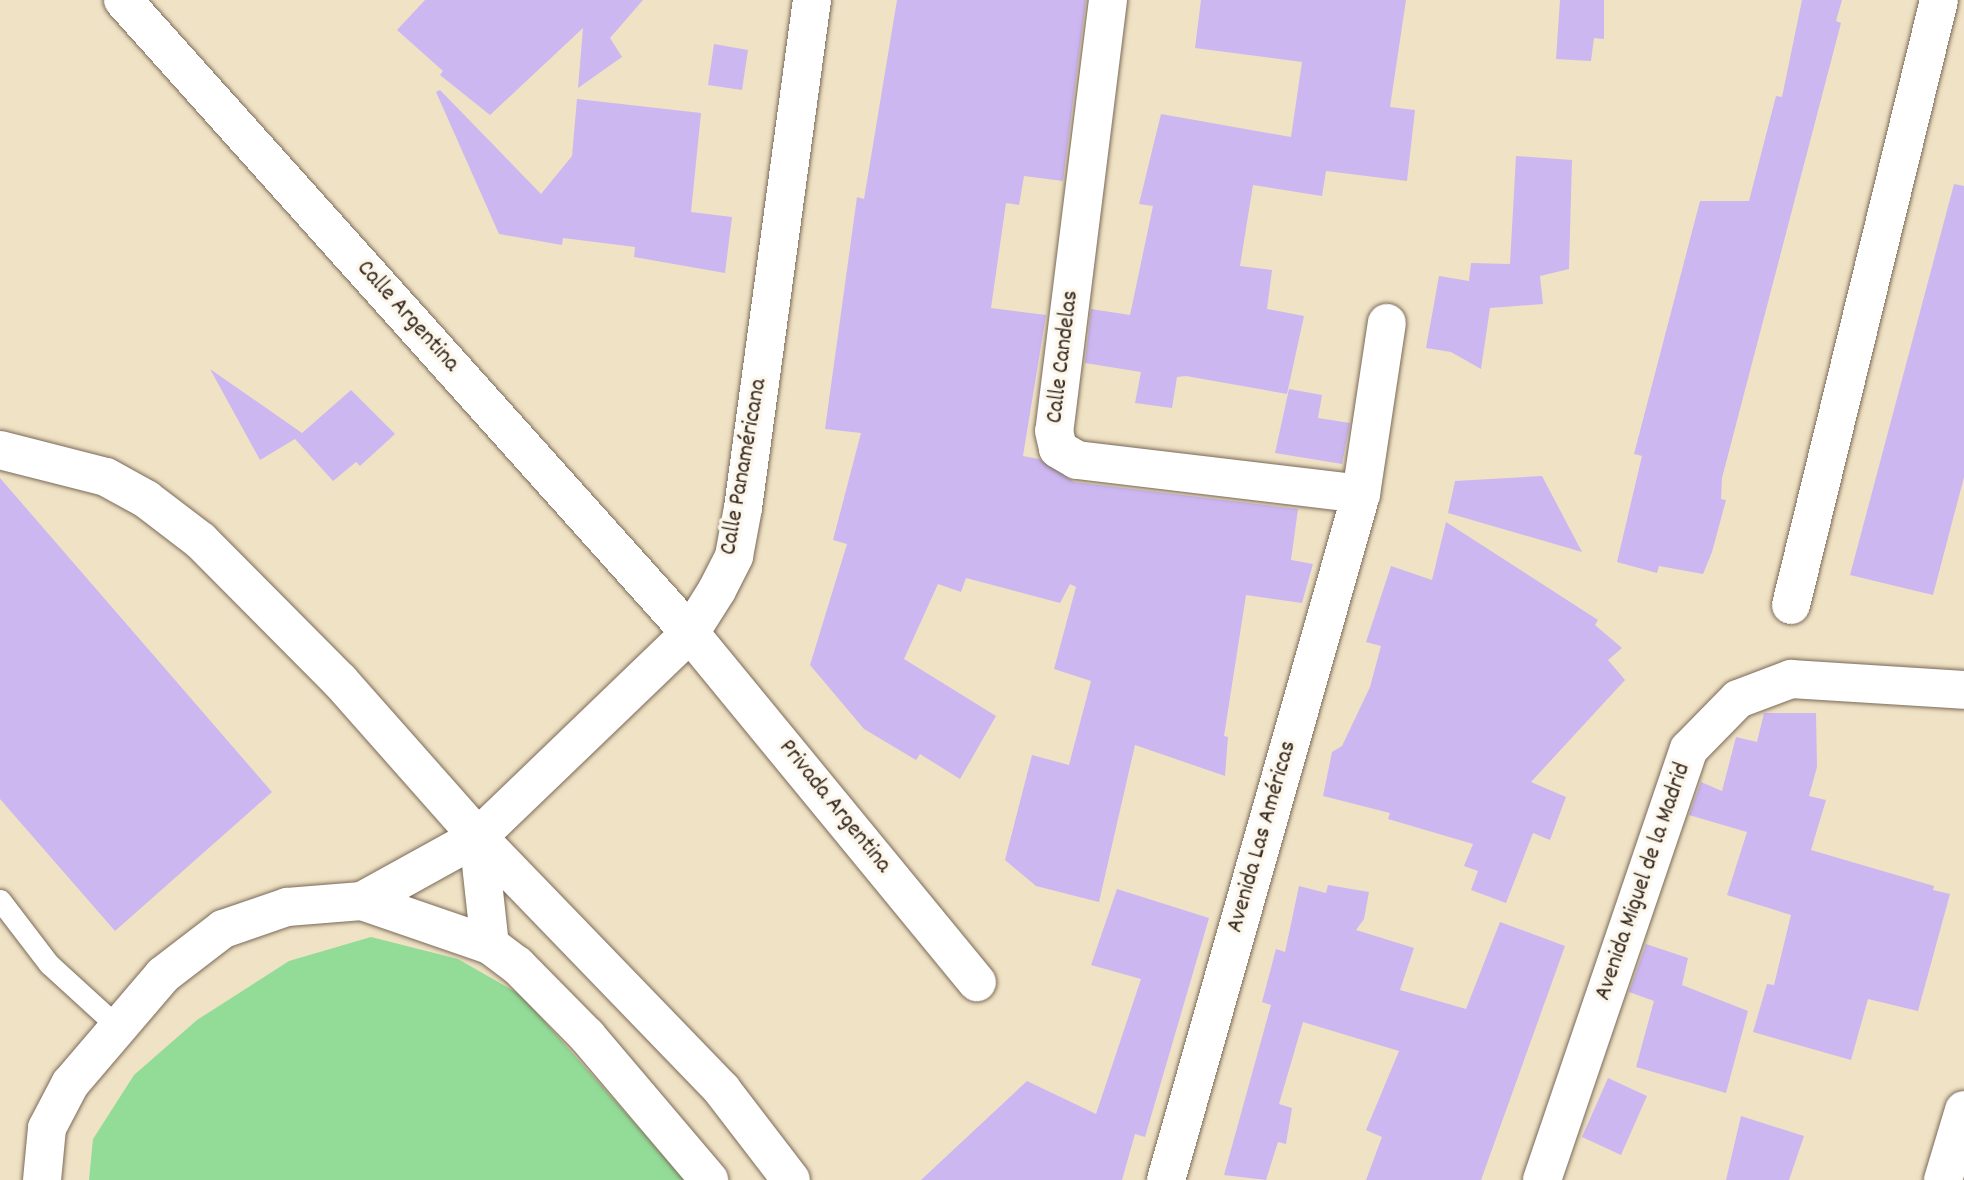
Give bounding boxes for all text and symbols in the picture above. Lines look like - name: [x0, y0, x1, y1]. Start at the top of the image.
- street label: Calle Argentina: [349, 255, 465, 379]
- street label: Calle Candelas: [1042, 289, 1086, 425]
- street label: Calle Panaméricana: [715, 377, 775, 557]
- street label: Privada Argentina: [771, 735, 897, 879]
- street label: Avenida Las Américas: [1222, 738, 1304, 936]
- street label: Avenida Miguel de la Madrid: [1590, 760, 1698, 1004]

